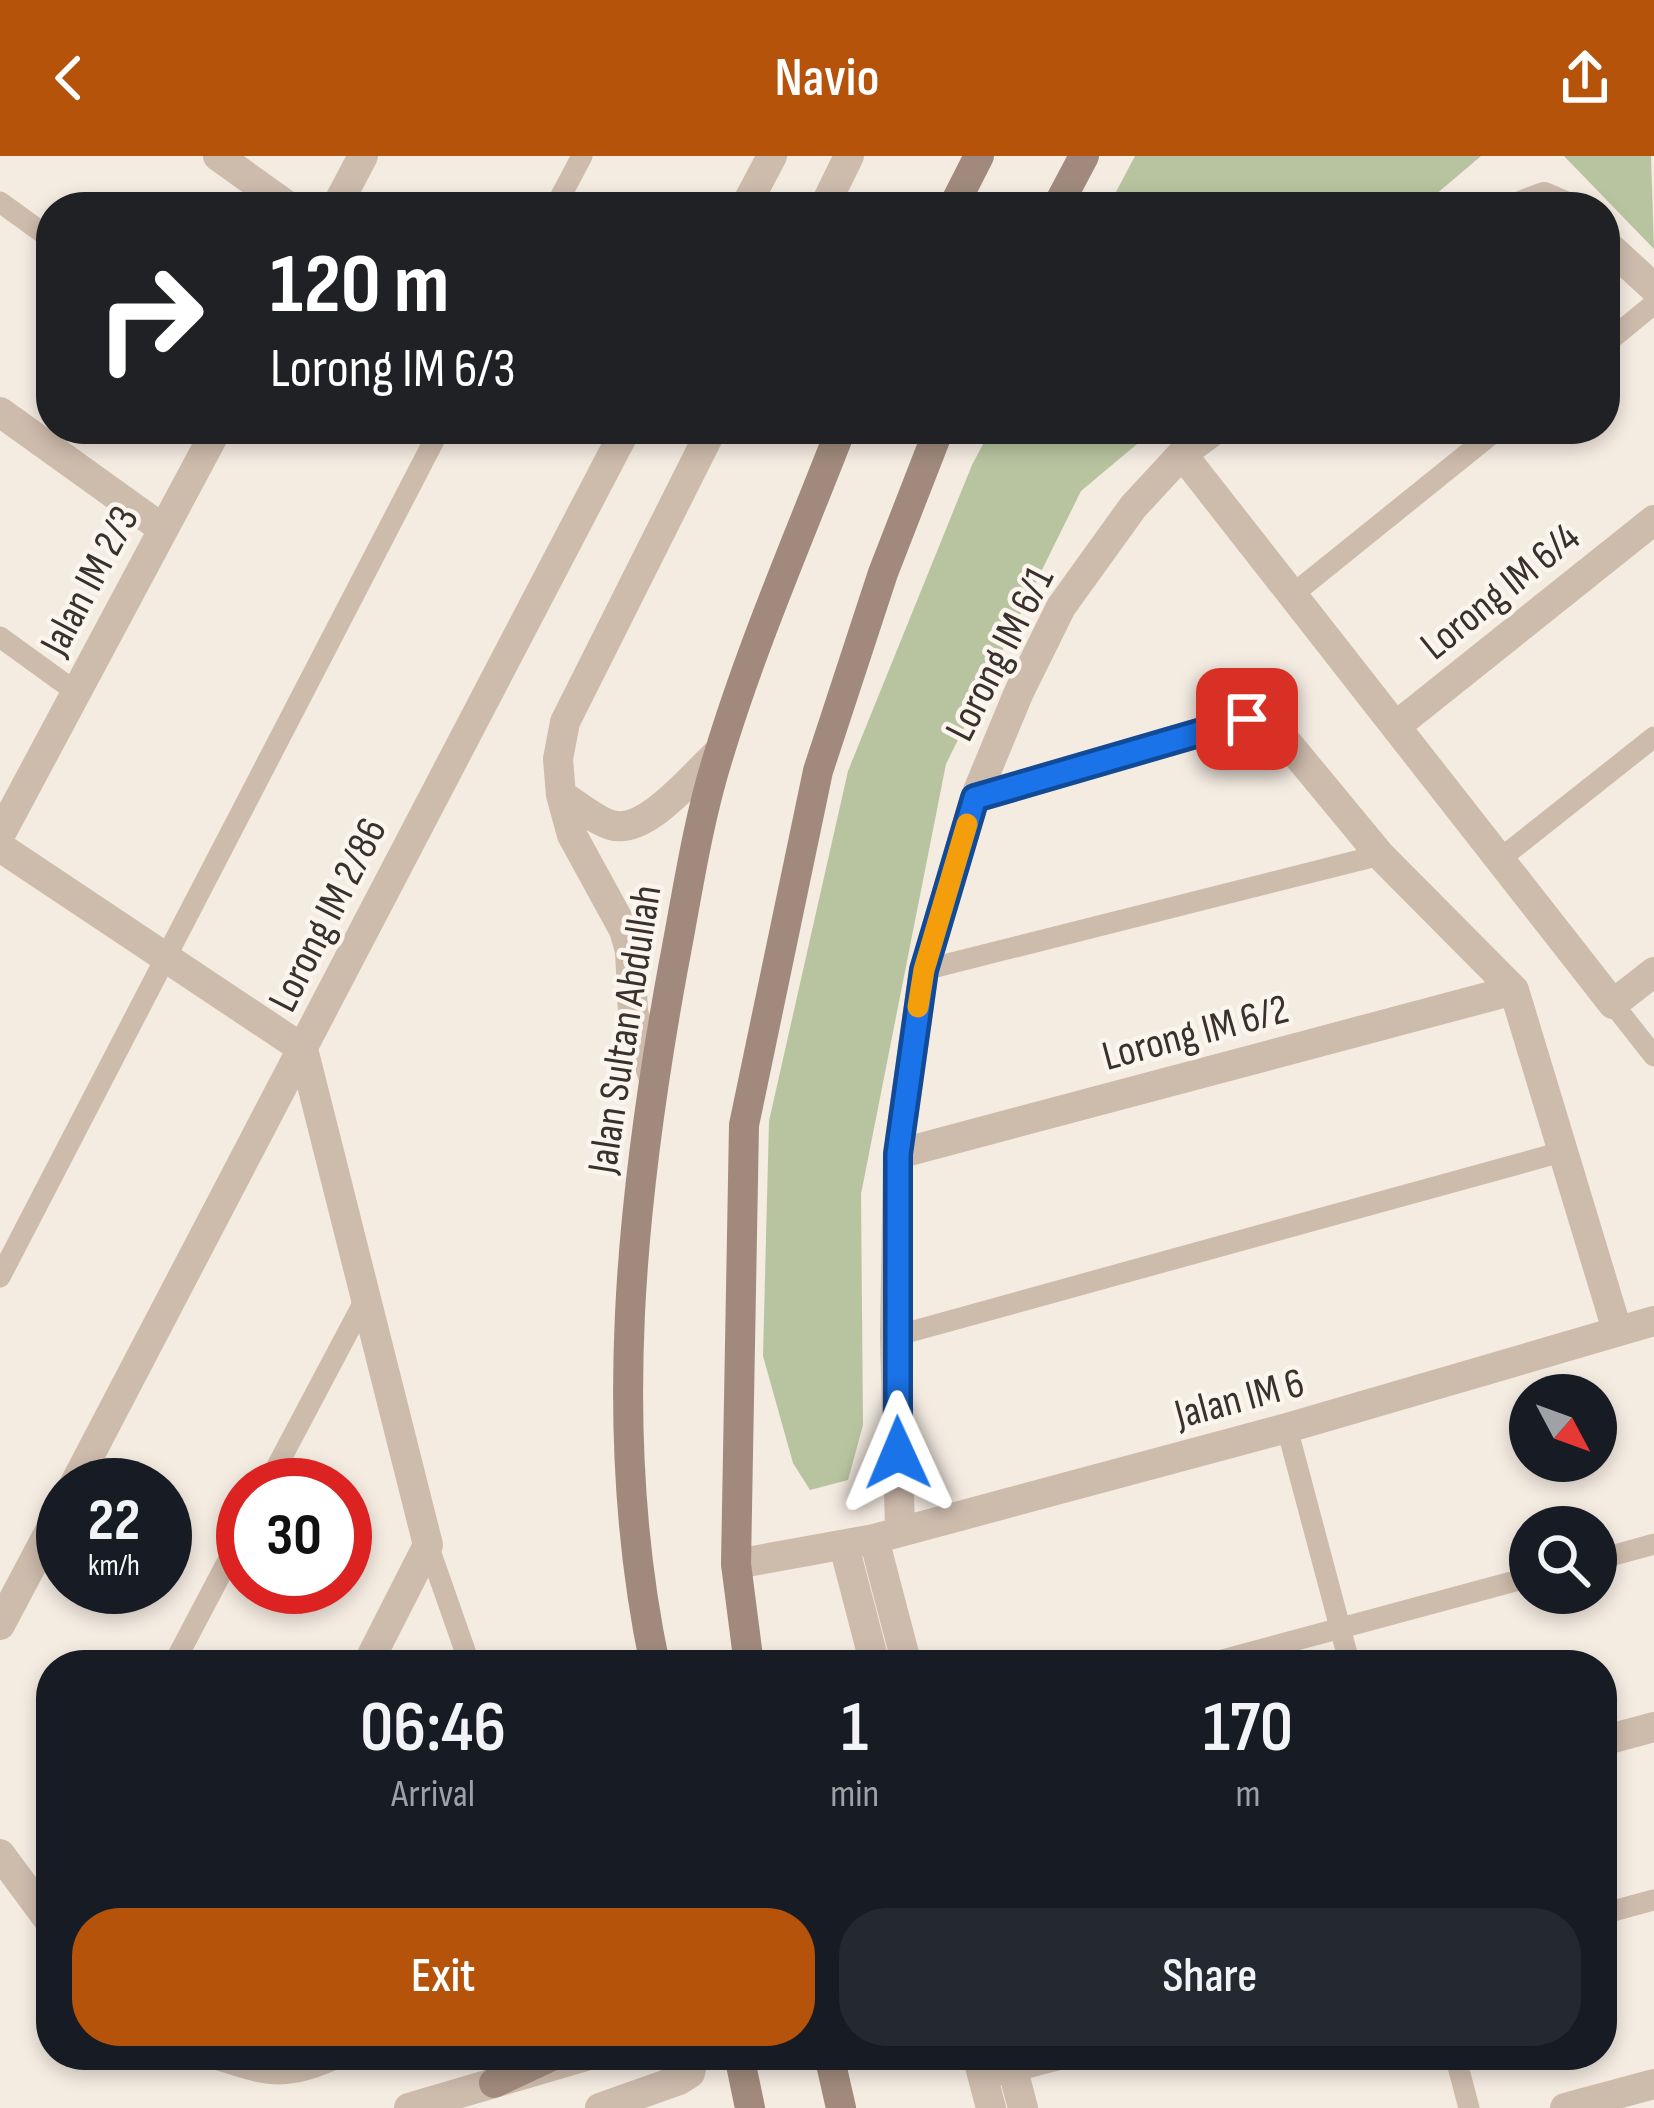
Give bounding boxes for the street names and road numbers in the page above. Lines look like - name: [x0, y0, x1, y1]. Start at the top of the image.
- street label: Jalan IM 2/3: [29, 498, 151, 665]
- street label: Lorong IM 6/4: [1411, 512, 1590, 671]
- street label: Lorong IM 6/1: [935, 558, 1066, 750]
- street label: Lorong IM 2/86: [258, 810, 399, 1020]
- street label: Jalan Sultan Abdullah: [577, 882, 673, 1178]
- street label: Lorong IM 6/2: [1097, 984, 1294, 1083]
- street label: Jalan IM 6: [1168, 1358, 1310, 1441]

